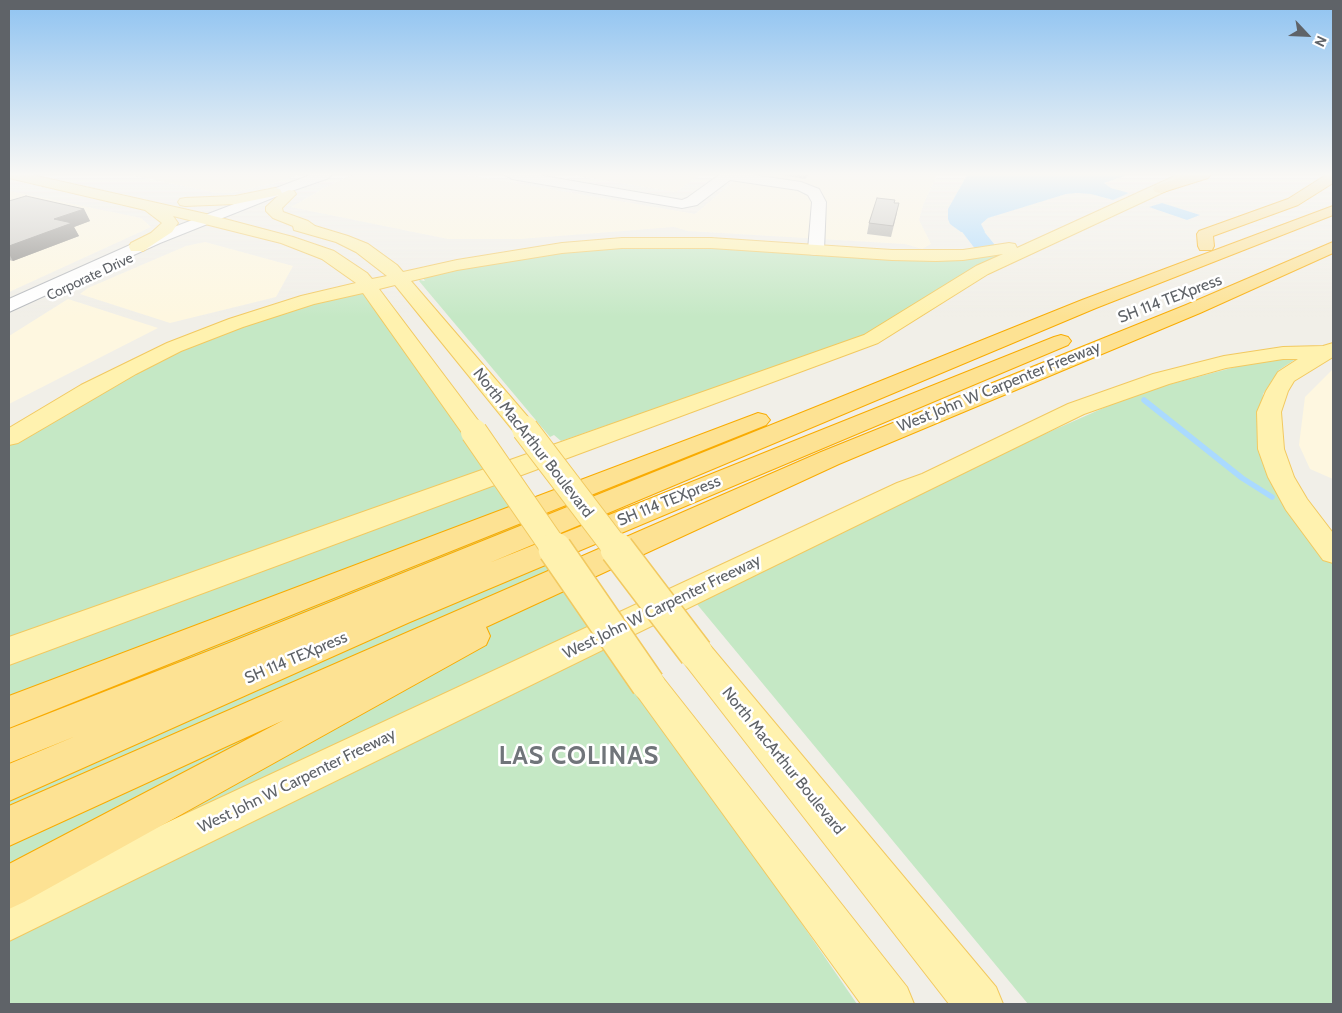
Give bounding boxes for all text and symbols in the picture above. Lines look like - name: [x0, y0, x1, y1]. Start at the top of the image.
- north arrow: [1282, 10, 1332, 60]
- text: N: [1310, 33, 1331, 50]
- street label: Corporate Drive: [44, 250, 136, 304]
- street label: SH 114 TEXpress: [1115, 270, 1225, 328]
- street label: West John W Carpenter Freeway: [895, 337, 1103, 437]
- street label: North MacArthur Boulevard: [469, 365, 597, 521]
- street label: SH 114 TEXpress: [615, 472, 723, 530]
- street label: West John W Carpenter Freeway: [560, 551, 764, 663]
- street label: SH 114 TEXpress: [242, 628, 350, 688]
- street label: North MacArthur Boulevard: [718, 683, 848, 839]
- street label: West John W Carpenter Freeway: [195, 725, 399, 837]
- district label: LAS COLINAS: [497, 742, 661, 772]

